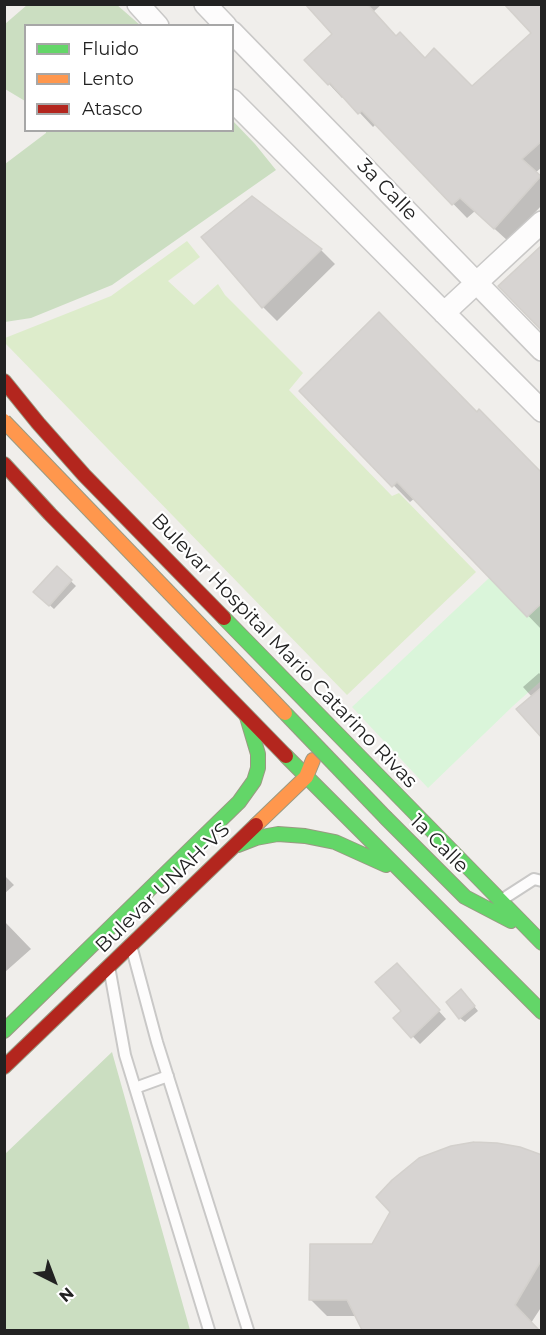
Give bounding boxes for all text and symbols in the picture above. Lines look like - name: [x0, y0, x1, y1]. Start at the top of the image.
- legend: [24, 24, 234, 132]
- text: Fluido: [82, 38, 139, 60]
- text: Lento: [82, 68, 134, 90]
- text: Atasco: [82, 98, 142, 120]
- street label: 3a Calle: [352, 154, 422, 226]
- street label: Bulevar Hospital Mario Catarino Rivas: [146, 509, 422, 793]
- street label: 1a Calle: [405, 810, 473, 878]
- street label: Bulevar UNAH-VS: [91, 818, 235, 958]
- north arrow: [24, 1251, 84, 1311]
- text: N: [55, 1283, 78, 1306]

